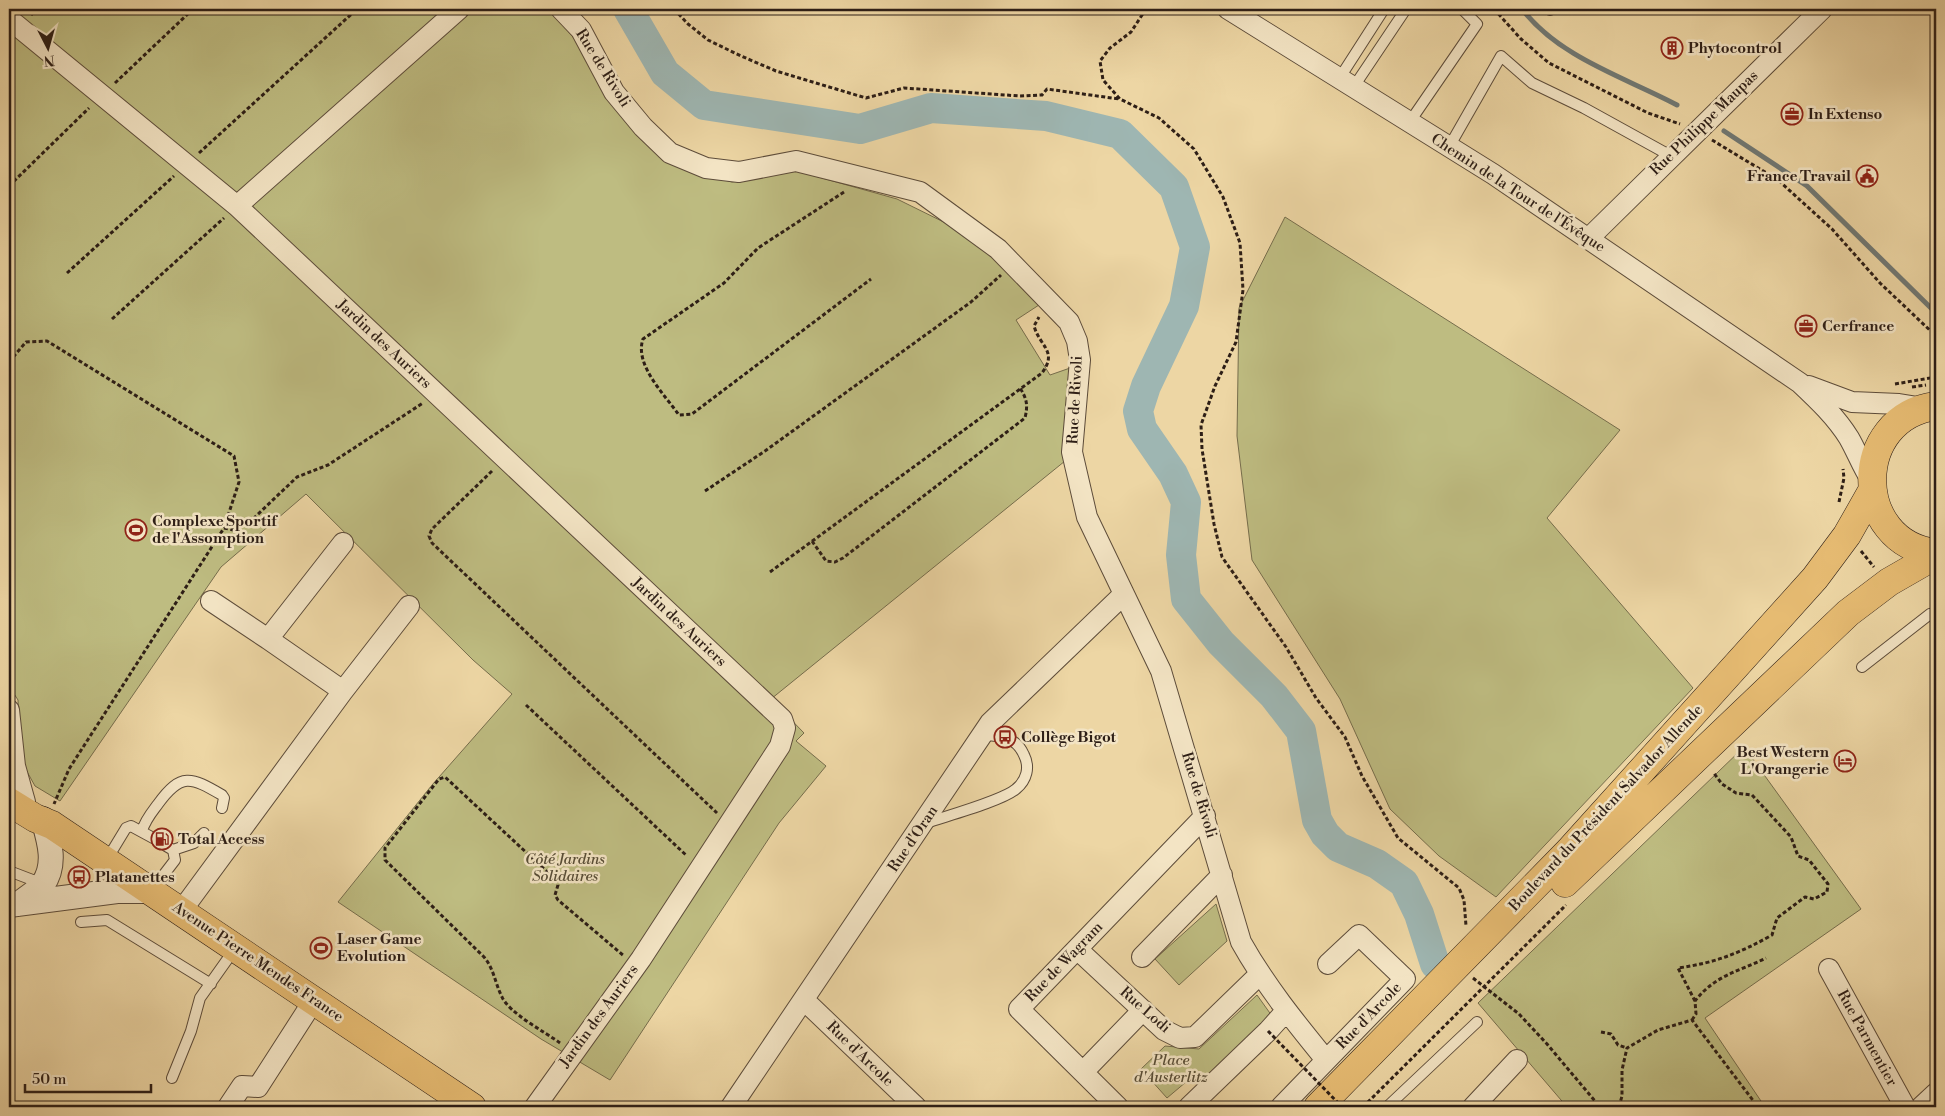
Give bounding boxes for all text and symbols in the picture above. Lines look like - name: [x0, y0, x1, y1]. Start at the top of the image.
- north arrow: [22, 22, 72, 72]
- street label: Rue de Rivoli: [571, 25, 635, 111]
- building icon: Phytocontrol: [1660, 36, 1684, 60]
- place label: Phytocontrol: [1688, 39, 1782, 58]
- text: N: [43, 50, 56, 69]
- street label: Rue Philippe Maupas: [1646, 66, 1762, 180]
- office icon: In Extenso: [1780, 102, 1804, 126]
- place label: In Extenso: [1808, 105, 1883, 124]
- street label: Chemin de la Tour de l'Évêque: [1427, 129, 1609, 257]
- public building icon: France Travail: [1855, 164, 1879, 188]
- place label: France Travail: [1747, 167, 1851, 186]
- street label: Jardin des Auriers: [332, 295, 435, 393]
- office icon: Cerfrance: [1794, 314, 1818, 338]
- place label: Cerfrance: [1822, 317, 1894, 336]
- street label: Rue de Rivoli: [1063, 355, 1087, 445]
- place label: Complexe Sportif de l'Assomption: [152, 512, 278, 548]
- sports icon: Complexe Sportif de l'Assomption: [124, 518, 148, 542]
- street label: Jardin des Auriers: [627, 573, 730, 671]
- street label: Boulevard du Président Salvador Allende: [1504, 701, 1707, 916]
- bus stop icon: Collège Bigot: [993, 725, 1017, 749]
- place label: Collège Bigot: [1021, 728, 1117, 747]
- place label: Best Western L'Orangerie: [1736, 743, 1830, 779]
- hotel icon: Best Western L'Orangerie: [1833, 749, 1857, 773]
- street label: Rue de Rivoli: [1177, 750, 1221, 840]
- street label: Rue d'Oran: [884, 802, 942, 876]
- fuel station icon: Total Access: [150, 827, 174, 851]
- place label: Total Access: [178, 830, 264, 849]
- park label: Côté Jardins Solidaires: [525, 850, 605, 886]
- bus stop icon: Platanettes: [67, 865, 91, 889]
- place label: Platanettes: [95, 868, 175, 887]
- street label: Avenue Pierre Mendes France: [168, 897, 347, 1026]
- street label: Rue de Wagram: [1021, 918, 1107, 1006]
- place label: Laser Game Evolution: [337, 930, 421, 966]
- sports icon: Laser Game Evolution: [309, 936, 333, 960]
- street label: Jardin des Auriers: [555, 961, 643, 1072]
- street label: Rue d'Arcole: [1332, 978, 1406, 1054]
- street label: Rue Lodi: [1116, 983, 1174, 1037]
- street label: Rue Parmentier: [1833, 986, 1902, 1090]
- street label: Rue d'Arcole: [822, 1017, 898, 1091]
- park label: Place d'Austerlitz: [1134, 1051, 1208, 1087]
- scale bar: [25, 1061, 151, 1093]
- text: 50 m: [32, 1070, 66, 1089]

